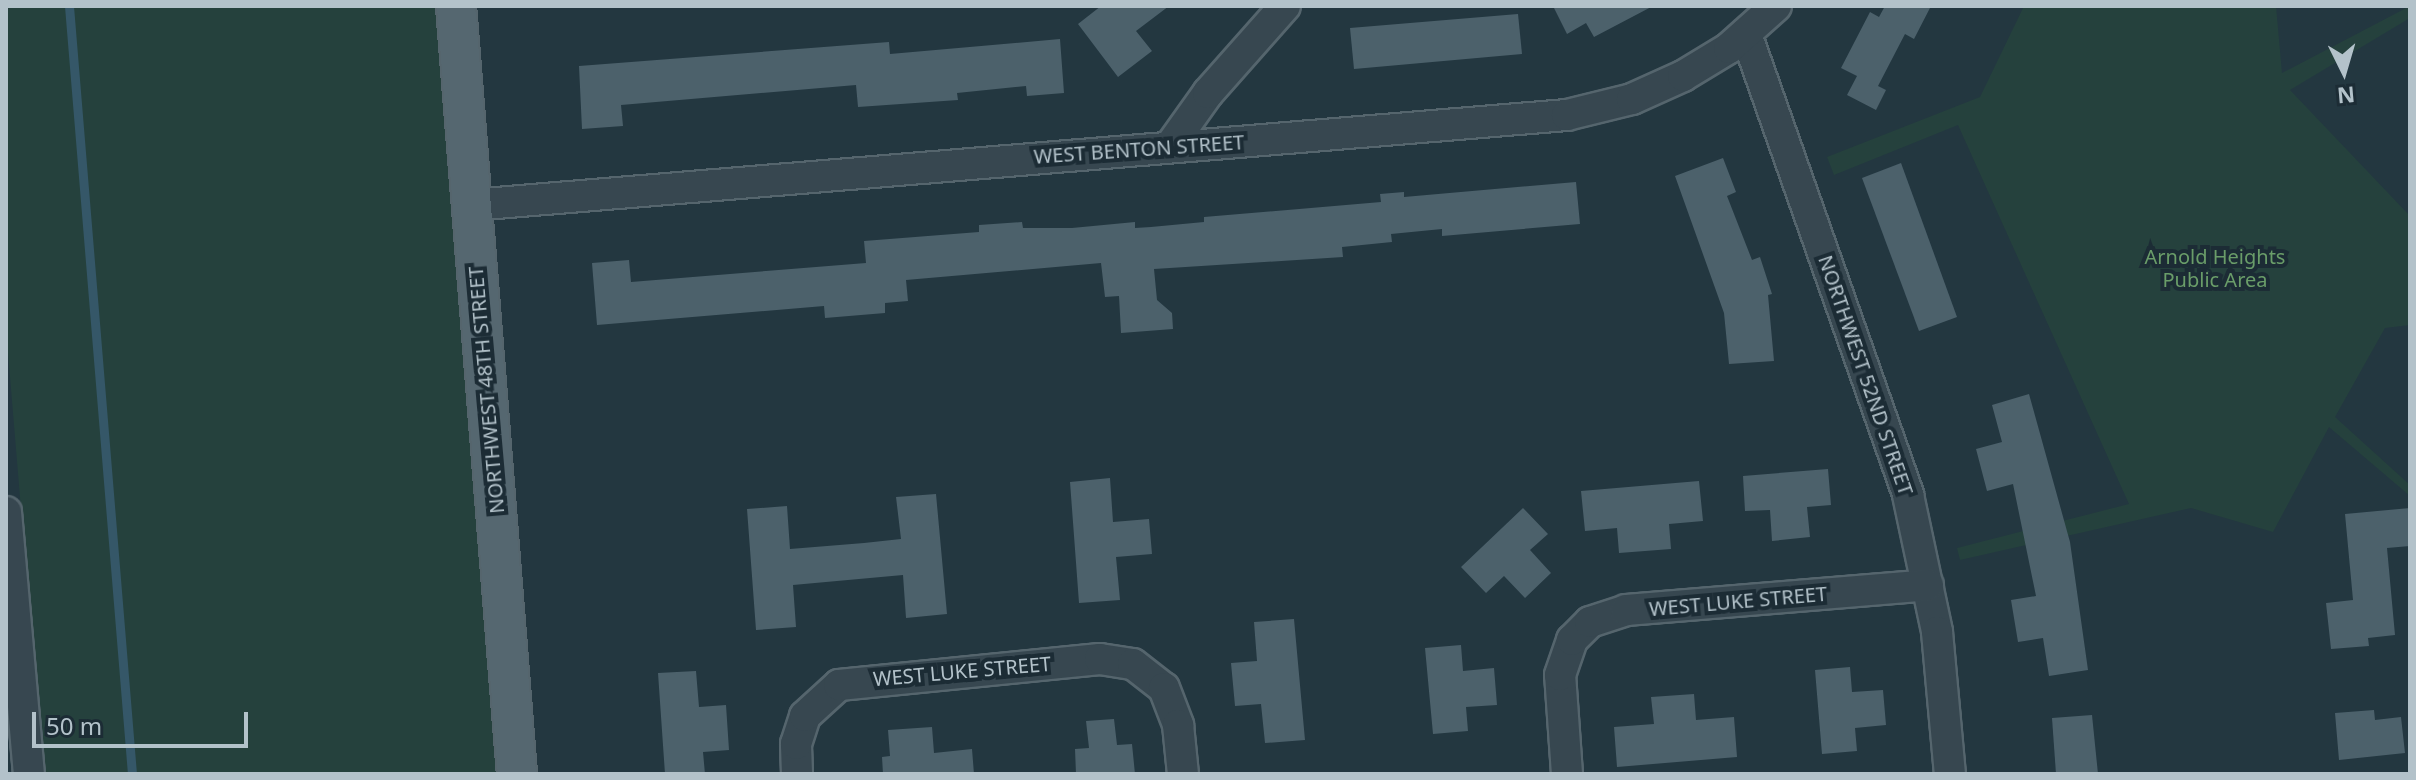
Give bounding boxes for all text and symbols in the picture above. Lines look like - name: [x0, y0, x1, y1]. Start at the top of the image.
- north arrow: [2304, 32, 2384, 112]
- text: N: [2336, 80, 2356, 112]
- street label: WEST BENTON STREET: [1033, 130, 1245, 168]
- park label: Arnold Heights Public Area: [2145, 245, 2285, 292]
- street label: NORTHWEST 52ND STREET: [1814, 252, 1918, 498]
- street label: NORTHWEST 48TH STREET: [463, 265, 509, 515]
- street label: WEST LUKE STREET: [1648, 581, 1828, 621]
- street label: WEST LUKE STREET: [872, 651, 1052, 691]
- scale bar: [36, 696, 252, 746]
- text: 50 m: [46, 709, 102, 742]

